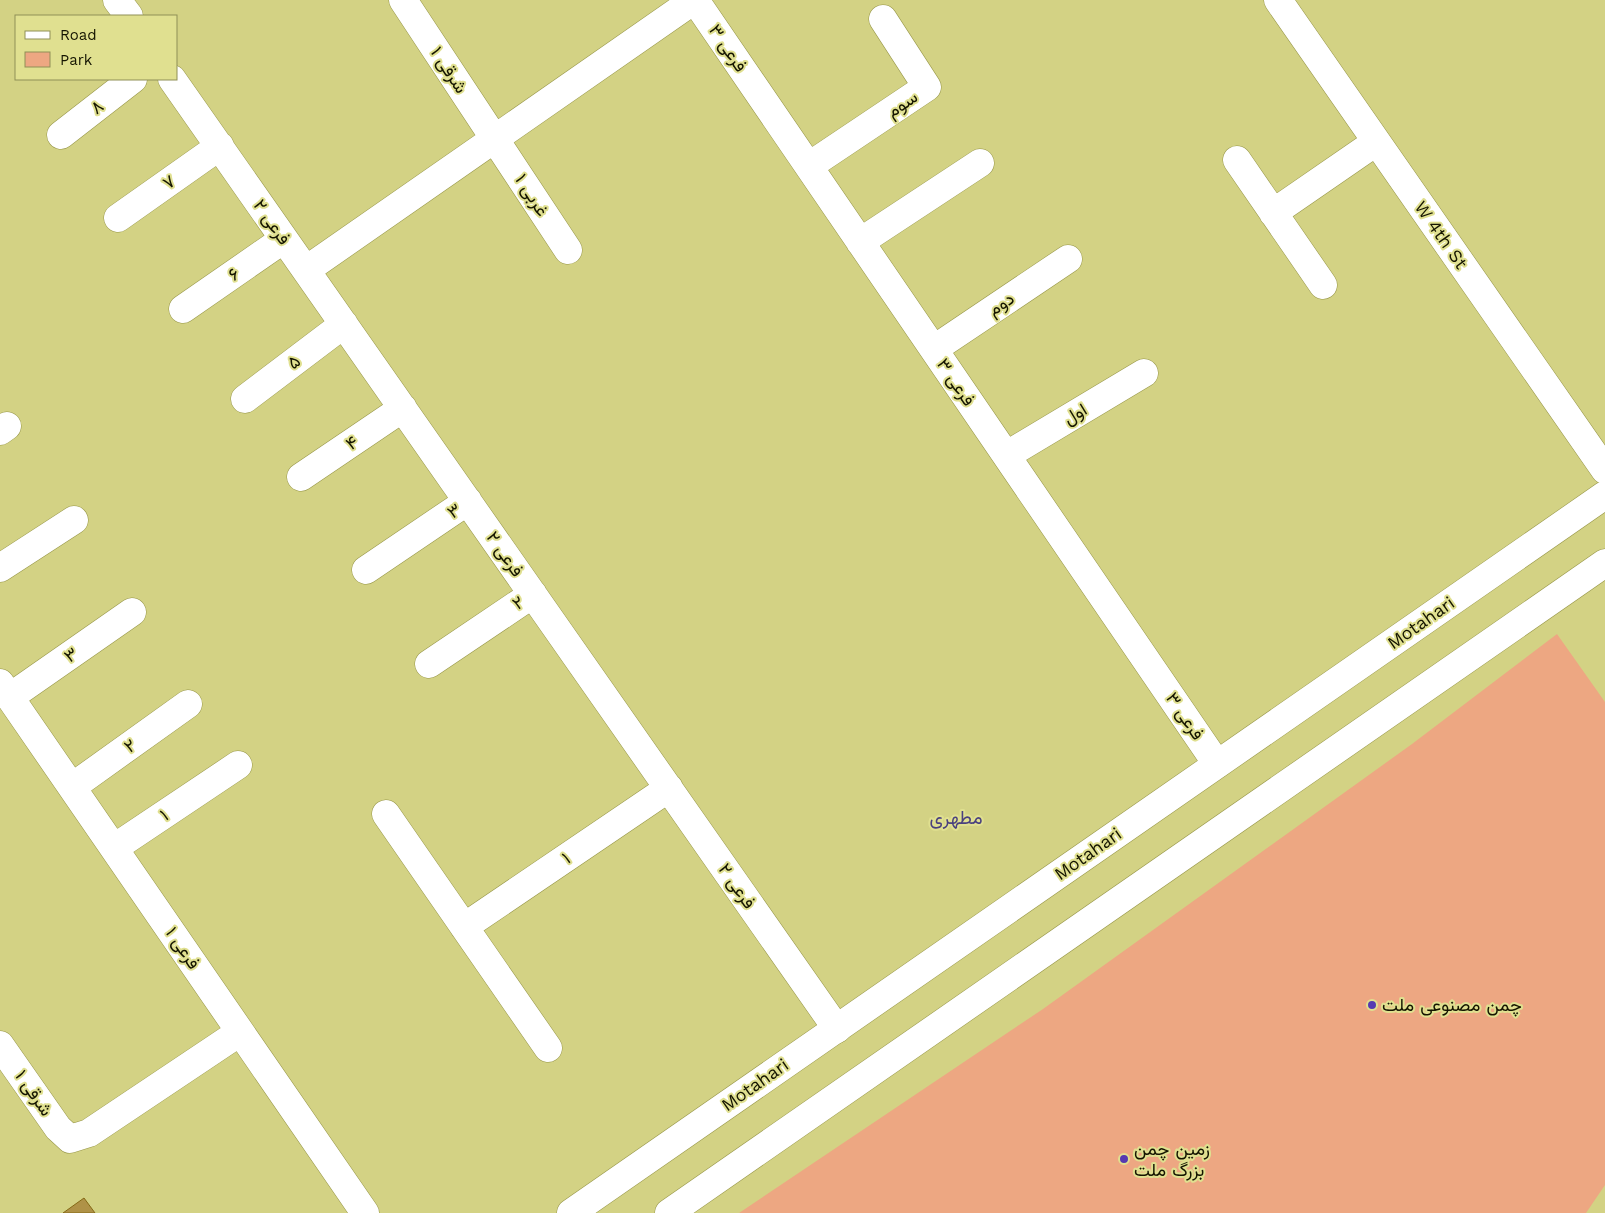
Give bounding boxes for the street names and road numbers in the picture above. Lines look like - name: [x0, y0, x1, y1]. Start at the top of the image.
- street label: فرعی ۳: [704, 20, 752, 76]
- street label: ۱ شرقی: [426, 43, 472, 97]
- street label: سوم: [882, 86, 922, 123]
- street label: ۸: [86, 95, 107, 118]
- street label: ۷: [158, 170, 179, 193]
- street label: ۱ غربی: [510, 170, 554, 220]
- street label: فرعی ۲: [249, 195, 295, 249]
- street label: W 4th St: [1410, 197, 1473, 273]
- street label: ۶: [224, 262, 244, 285]
- street label: دوم: [984, 287, 1019, 322]
- street label: ۵: [283, 350, 304, 373]
- street label: فرعی ۳: [932, 354, 980, 410]
- street label: اول: [1059, 398, 1091, 430]
- street label: ۴: [342, 431, 362, 454]
- street label: ۳: [443, 499, 465, 523]
- street label: فرعی ۲: [482, 527, 528, 581]
- street label: ۲: [508, 591, 527, 614]
- street label: Motahari: [1383, 592, 1458, 653]
- street label: ۳: [60, 643, 82, 667]
- street label: فرعی ۳: [1161, 688, 1209, 744]
- street label: ۲: [120, 734, 140, 757]
- street label: ۱: [156, 804, 172, 825]
- street label: Motahari: [1050, 823, 1125, 884]
- street label: ۱: [558, 847, 574, 868]
- street label: فرعی ۲: [714, 859, 760, 913]
- street label: فرعی ۱: [161, 923, 205, 973]
- street label: Motahari: [717, 1054, 792, 1115]
- street label: ۱ شرقی: [10, 1066, 58, 1120]

